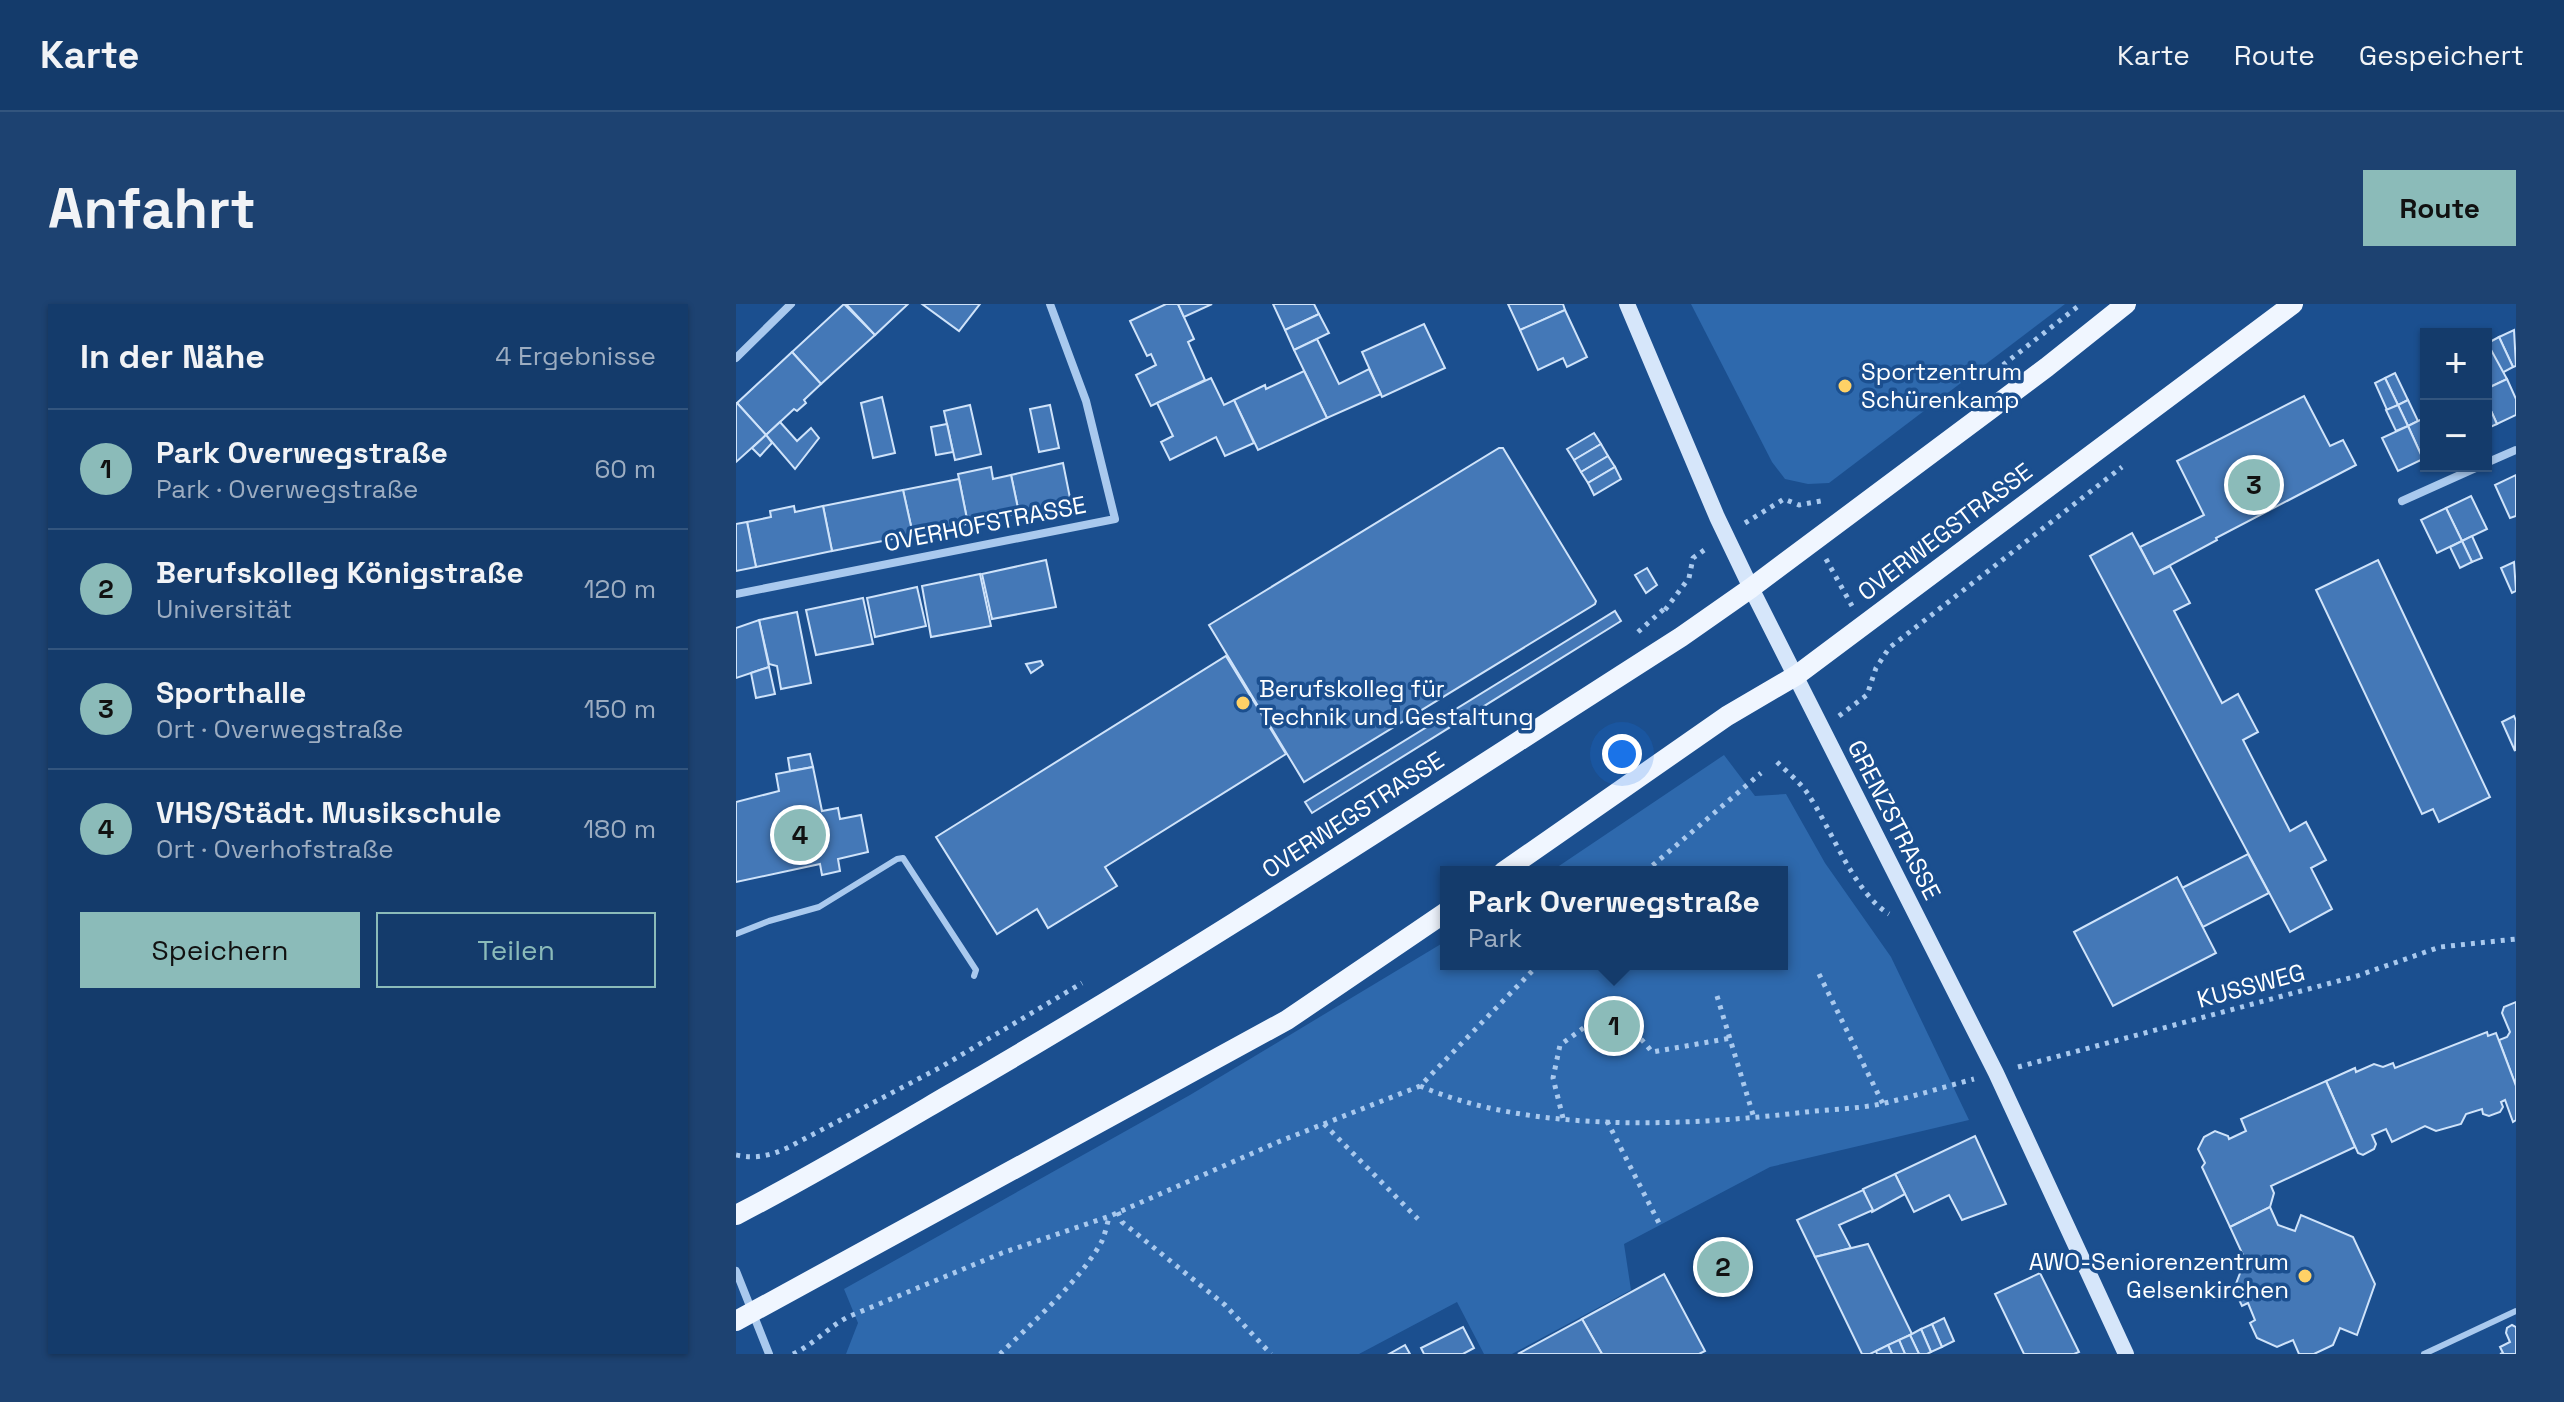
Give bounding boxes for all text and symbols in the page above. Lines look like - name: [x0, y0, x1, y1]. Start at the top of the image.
- text: Karte: [40, 31, 139, 79]
- text: Karte: [2117, 37, 2190, 73]
- text: Route: [2234, 37, 2315, 73]
- text: Gespeichert: [2359, 37, 2524, 73]
- button: Route: [2363, 170, 2516, 246]
- text: Anfahrt: [48, 173, 256, 244]
- map controls: [2420, 328, 2492, 472]
- button: +: [2420, 328, 2492, 400]
- text: In der Nähe: [80, 335, 265, 378]
- text: 4 Ergebnisse: [495, 339, 656, 373]
- place label: Sportzentrum Schürenkamp: [1861, 356, 2022, 415]
- marker: Sportzentrum Schürenkamp: [1836, 377, 1854, 395]
- button: −: [2420, 400, 2492, 472]
- text: Park Overwegstraße: [156, 433, 448, 472]
- text: 1: [100, 452, 112, 486]
- text: 60 m: [594, 452, 656, 486]
- pin: 3: [2228, 455, 2280, 515]
- street label: OVERWEGSTRASSE: [1851, 456, 2038, 607]
- text: Park · Overwegstraße: [156, 472, 418, 506]
- street label: OVERHOFSTRASSE: [881, 489, 1089, 558]
- text: Berufskolleg Königstraße: [156, 553, 524, 592]
- text: 2: [98, 572, 114, 606]
- text: 120 m: [584, 572, 656, 606]
- text: Universität: [156, 592, 292, 626]
- text: Sporthalle: [156, 673, 306, 712]
- place label: Berufskolleg für Technik und Gestaltung: [1259, 673, 1534, 732]
- text: 3: [98, 692, 114, 726]
- text: 150 m: [584, 692, 656, 726]
- marker: Berufskolleg für Technik und Gestaltung: [1234, 694, 1252, 712]
- text: Ort · Overwegstraße: [156, 712, 404, 746]
- your location: [1602, 734, 1642, 774]
- street label: GRENZSTRASSE: [1841, 735, 1948, 905]
- street label: OVERWEGSTRASSE: [1256, 744, 1450, 885]
- text: VHS/Städt. Musikschule: [156, 793, 502, 832]
- pin: 4: [774, 805, 826, 865]
- text: 4: [98, 812, 114, 846]
- text: 180 m: [583, 812, 656, 846]
- text: Ort · Overhofstraße: [156, 832, 394, 866]
- popup: [1440, 866, 1788, 970]
- text: Park Overwegstraße: [1468, 882, 1760, 921]
- button: Speichern: [80, 912, 360, 988]
- button: Teilen: [376, 912, 656, 988]
- text: Park: [1468, 921, 1522, 955]
- street label: KUSSWEG: [2194, 956, 2308, 1015]
- pin: 1: [1588, 996, 1640, 1056]
- pin: 2: [1697, 1237, 1749, 1297]
- place label: AWO-Seniorenzentrum Gelsenkirchen: [2029, 1246, 2289, 1305]
- marker: AWO-Seniorenzentrum Gelsenkirchen: [2296, 1267, 2314, 1285]

